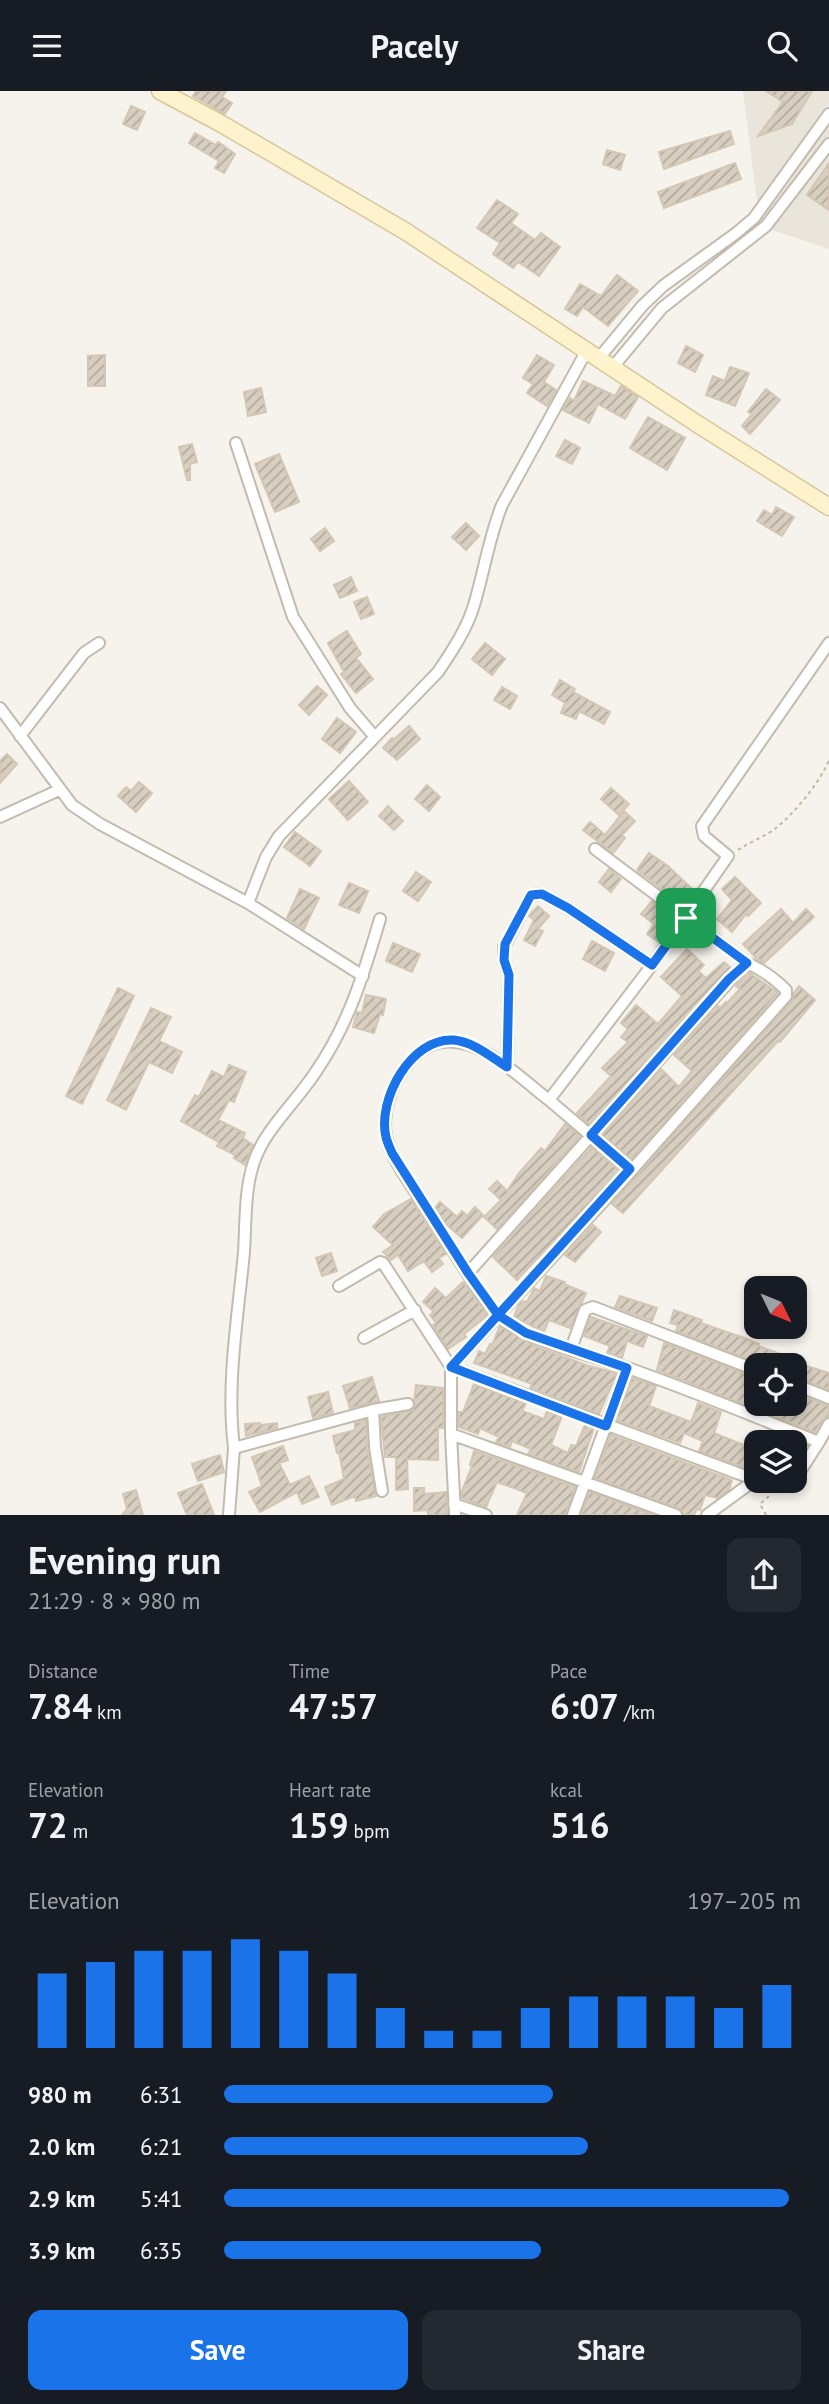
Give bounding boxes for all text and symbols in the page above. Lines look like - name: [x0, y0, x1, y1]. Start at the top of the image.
- text: Pacely: [371, 25, 458, 67]
- icon: menu: [28, 27, 66, 65]
- icon: search: [763, 27, 801, 65]
- pin: [656, 888, 716, 948]
- icon: arrive: [667, 899, 705, 937]
- north arrow: [744, 1276, 807, 1339]
- map controls: [744, 1276, 807, 1493]
- button: locate: [744, 1353, 807, 1416]
- button: layers: [744, 1430, 807, 1493]
- text: Evening run: [28, 1535, 221, 1584]
- button: share: [727, 1538, 801, 1612]
- text: 21:29 · 8 × 980 m: [28, 1586, 200, 1615]
- text: Distance: [28, 1659, 98, 1683]
- text: Time: [289, 1659, 330, 1683]
- text: Pace: [550, 1659, 587, 1683]
- text: 7.84: [28, 1683, 92, 1729]
- text: 47:57: [289, 1683, 378, 1729]
- text: 6:07: [550, 1683, 619, 1729]
- text: km: [92, 1700, 122, 1724]
- text: /km: [619, 1700, 655, 1724]
- text: Elevation: [28, 1778, 104, 1802]
- text: Heart rate: [289, 1778, 371, 1802]
- text: kcal: [550, 1778, 582, 1802]
- text: 72: [28, 1802, 68, 1848]
- text: 159: [289, 1802, 349, 1848]
- text: 516: [550, 1802, 610, 1848]
- text: m: [68, 1819, 88, 1843]
- text: bpm: [349, 1819, 390, 1843]
- text: Elevation: [28, 1886, 120, 1915]
- text: 197–205 m: [687, 1886, 801, 1915]
- text: 980 m: [28, 2080, 91, 2109]
- text: 6:31: [140, 2080, 183, 2109]
- text: 2.0 km: [28, 2132, 95, 2161]
- text: 6:21: [140, 2132, 183, 2161]
- text: 2.9 km: [28, 2184, 95, 2213]
- text: 5:41: [140, 2184, 183, 2213]
- text: 3.9 km: [28, 2236, 95, 2265]
- text: 6:35: [140, 2236, 183, 2265]
- button: Save: [28, 2310, 408, 2390]
- button: Share: [422, 2310, 801, 2390]

